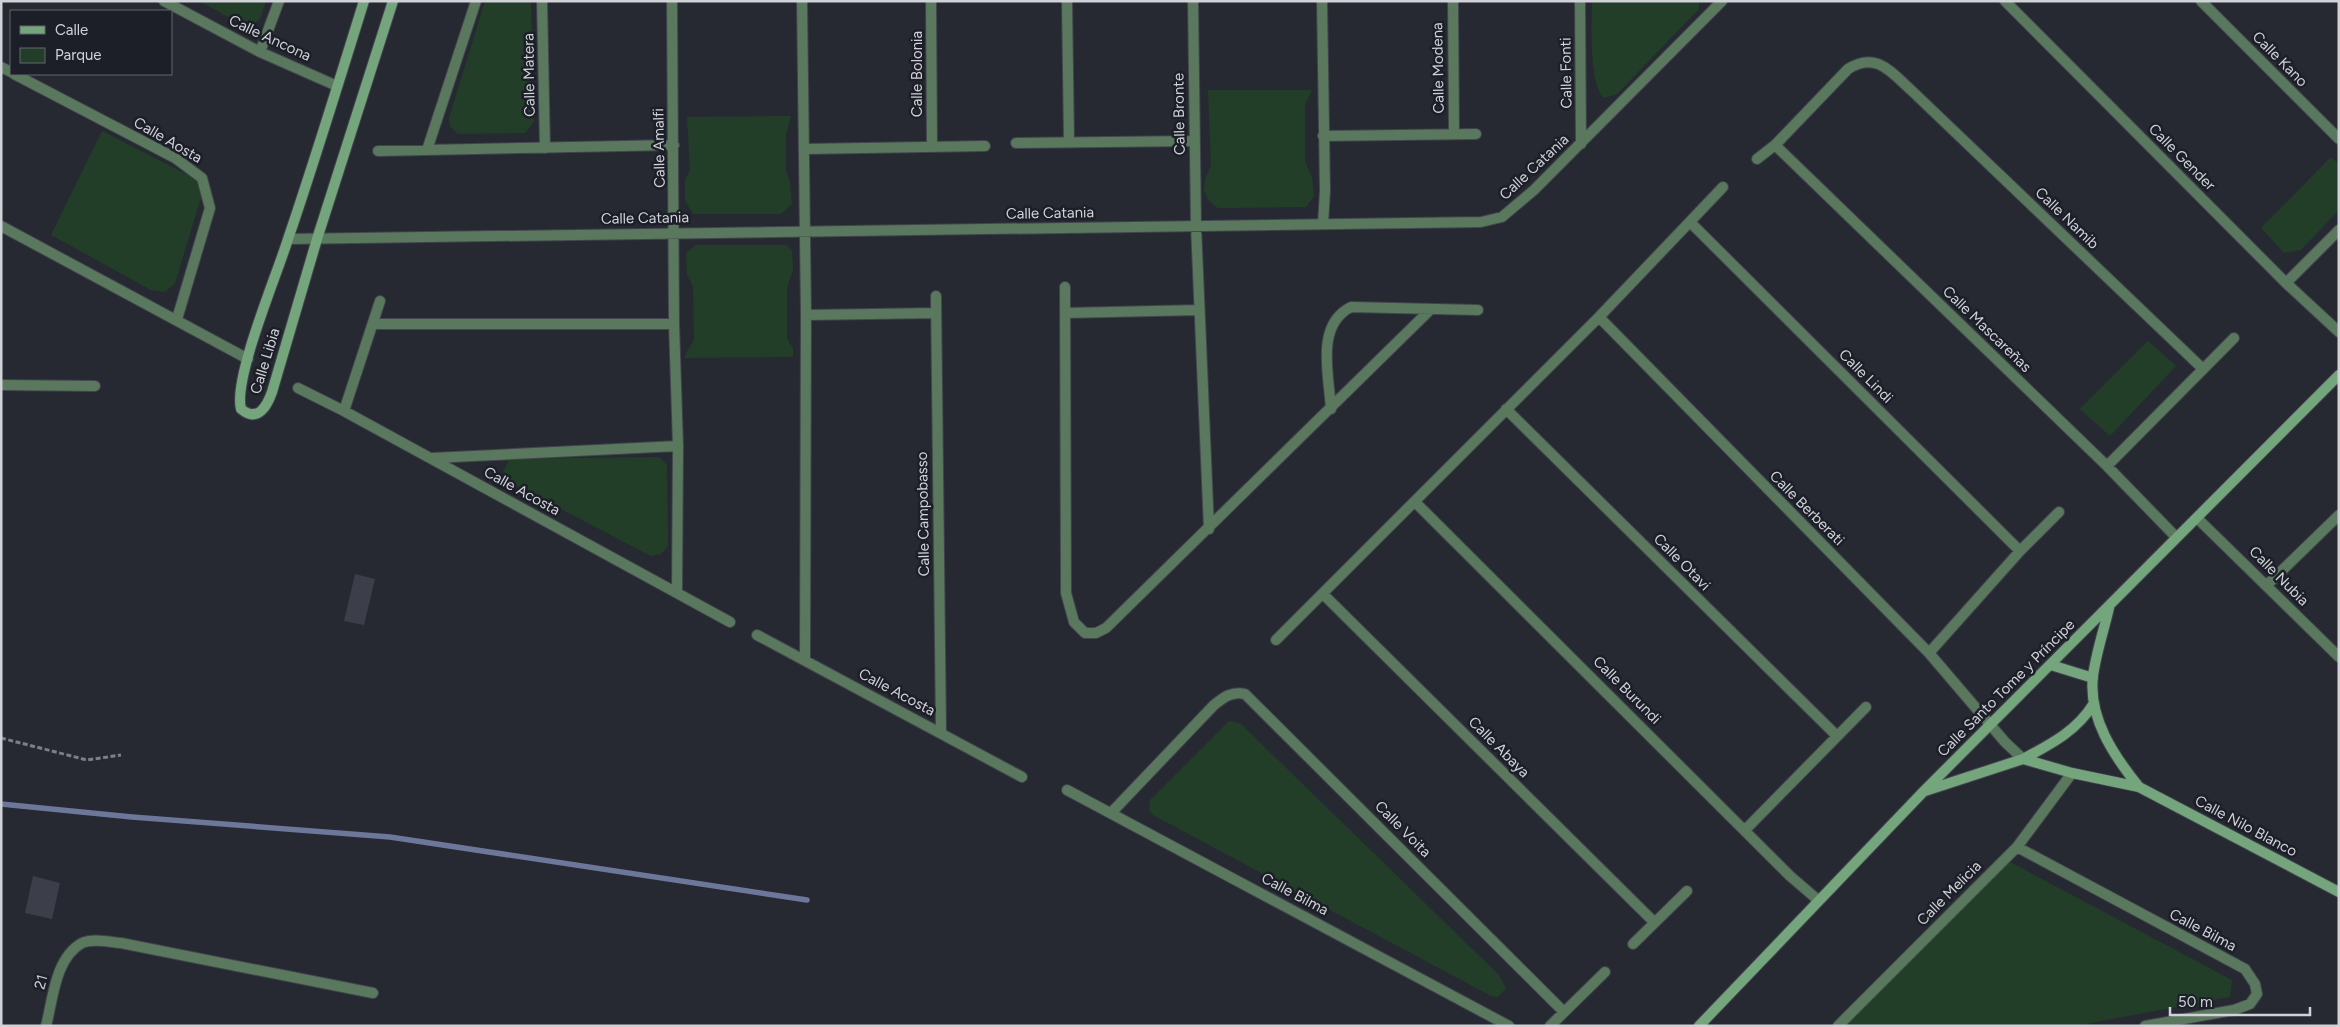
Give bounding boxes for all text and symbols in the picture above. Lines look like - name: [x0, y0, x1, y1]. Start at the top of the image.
- legend: [10, 10, 172, 75]
- street label: Calle Ancona: [226, 11, 314, 65]
- text: Calle: [55, 21, 88, 39]
- street label: Calle Modena: [1428, 22, 1448, 114]
- street label: Calle Kano: [2249, 28, 2312, 91]
- street label: Calle Bolonia: [908, 31, 926, 117]
- street label: Calle Matera: [519, 33, 539, 117]
- street label: Calle Fonti: [1556, 37, 1576, 109]
- text: Parque: [55, 46, 102, 64]
- street label: Calle Bronte: [1169, 73, 1189, 155]
- street label: Calle Amalfi: [649, 108, 669, 188]
- street label: Calle Aosta: [131, 113, 205, 167]
- street label: Calle Gender: [2145, 120, 2219, 194]
- street label: Calle Catania: [1496, 130, 1572, 204]
- street label: Calle Namib: [2032, 183, 2103, 253]
- street label: Calle Catania: [1006, 203, 1094, 223]
- street label: Calle Catania: [601, 208, 689, 228]
- street label: Calle Mascareñas: [1939, 282, 2035, 376]
- street label: Calle Libia: [246, 326, 284, 396]
- street label: Calle Lindi: [1835, 345, 1897, 407]
- street label: Calle Campobasso: [913, 451, 933, 577]
- street label: Calle Acosta: [481, 463, 563, 519]
- street label: Calle Berberati: [1766, 467, 1848, 549]
- street label: Calle Otavi: [1650, 530, 1714, 594]
- street label: Calle Nubia: [2245, 542, 2313, 610]
- street label: Calle Santo Tome y Príncipe: [1934, 616, 2078, 760]
- street label: Calle Burundi: [1589, 652, 1665, 728]
- street label: Calle Acosta: [856, 664, 938, 720]
- street label: Calle Abaya: [1465, 713, 1533, 781]
- street label: Calle Nilo Blanco: [2192, 792, 2300, 861]
- street label: Calle Voita: [1371, 797, 1435, 861]
- street label: Calle Melicia: [1913, 857, 1985, 929]
- street label: Calle Bilma: [1258, 869, 1332, 919]
- street label: Calle Bilma: [2166, 905, 2240, 955]
- street label: 21: [30, 973, 52, 991]
- scale bar: [2170, 984, 2310, 1016]
- text: 50 m: [2178, 993, 2213, 1011]

